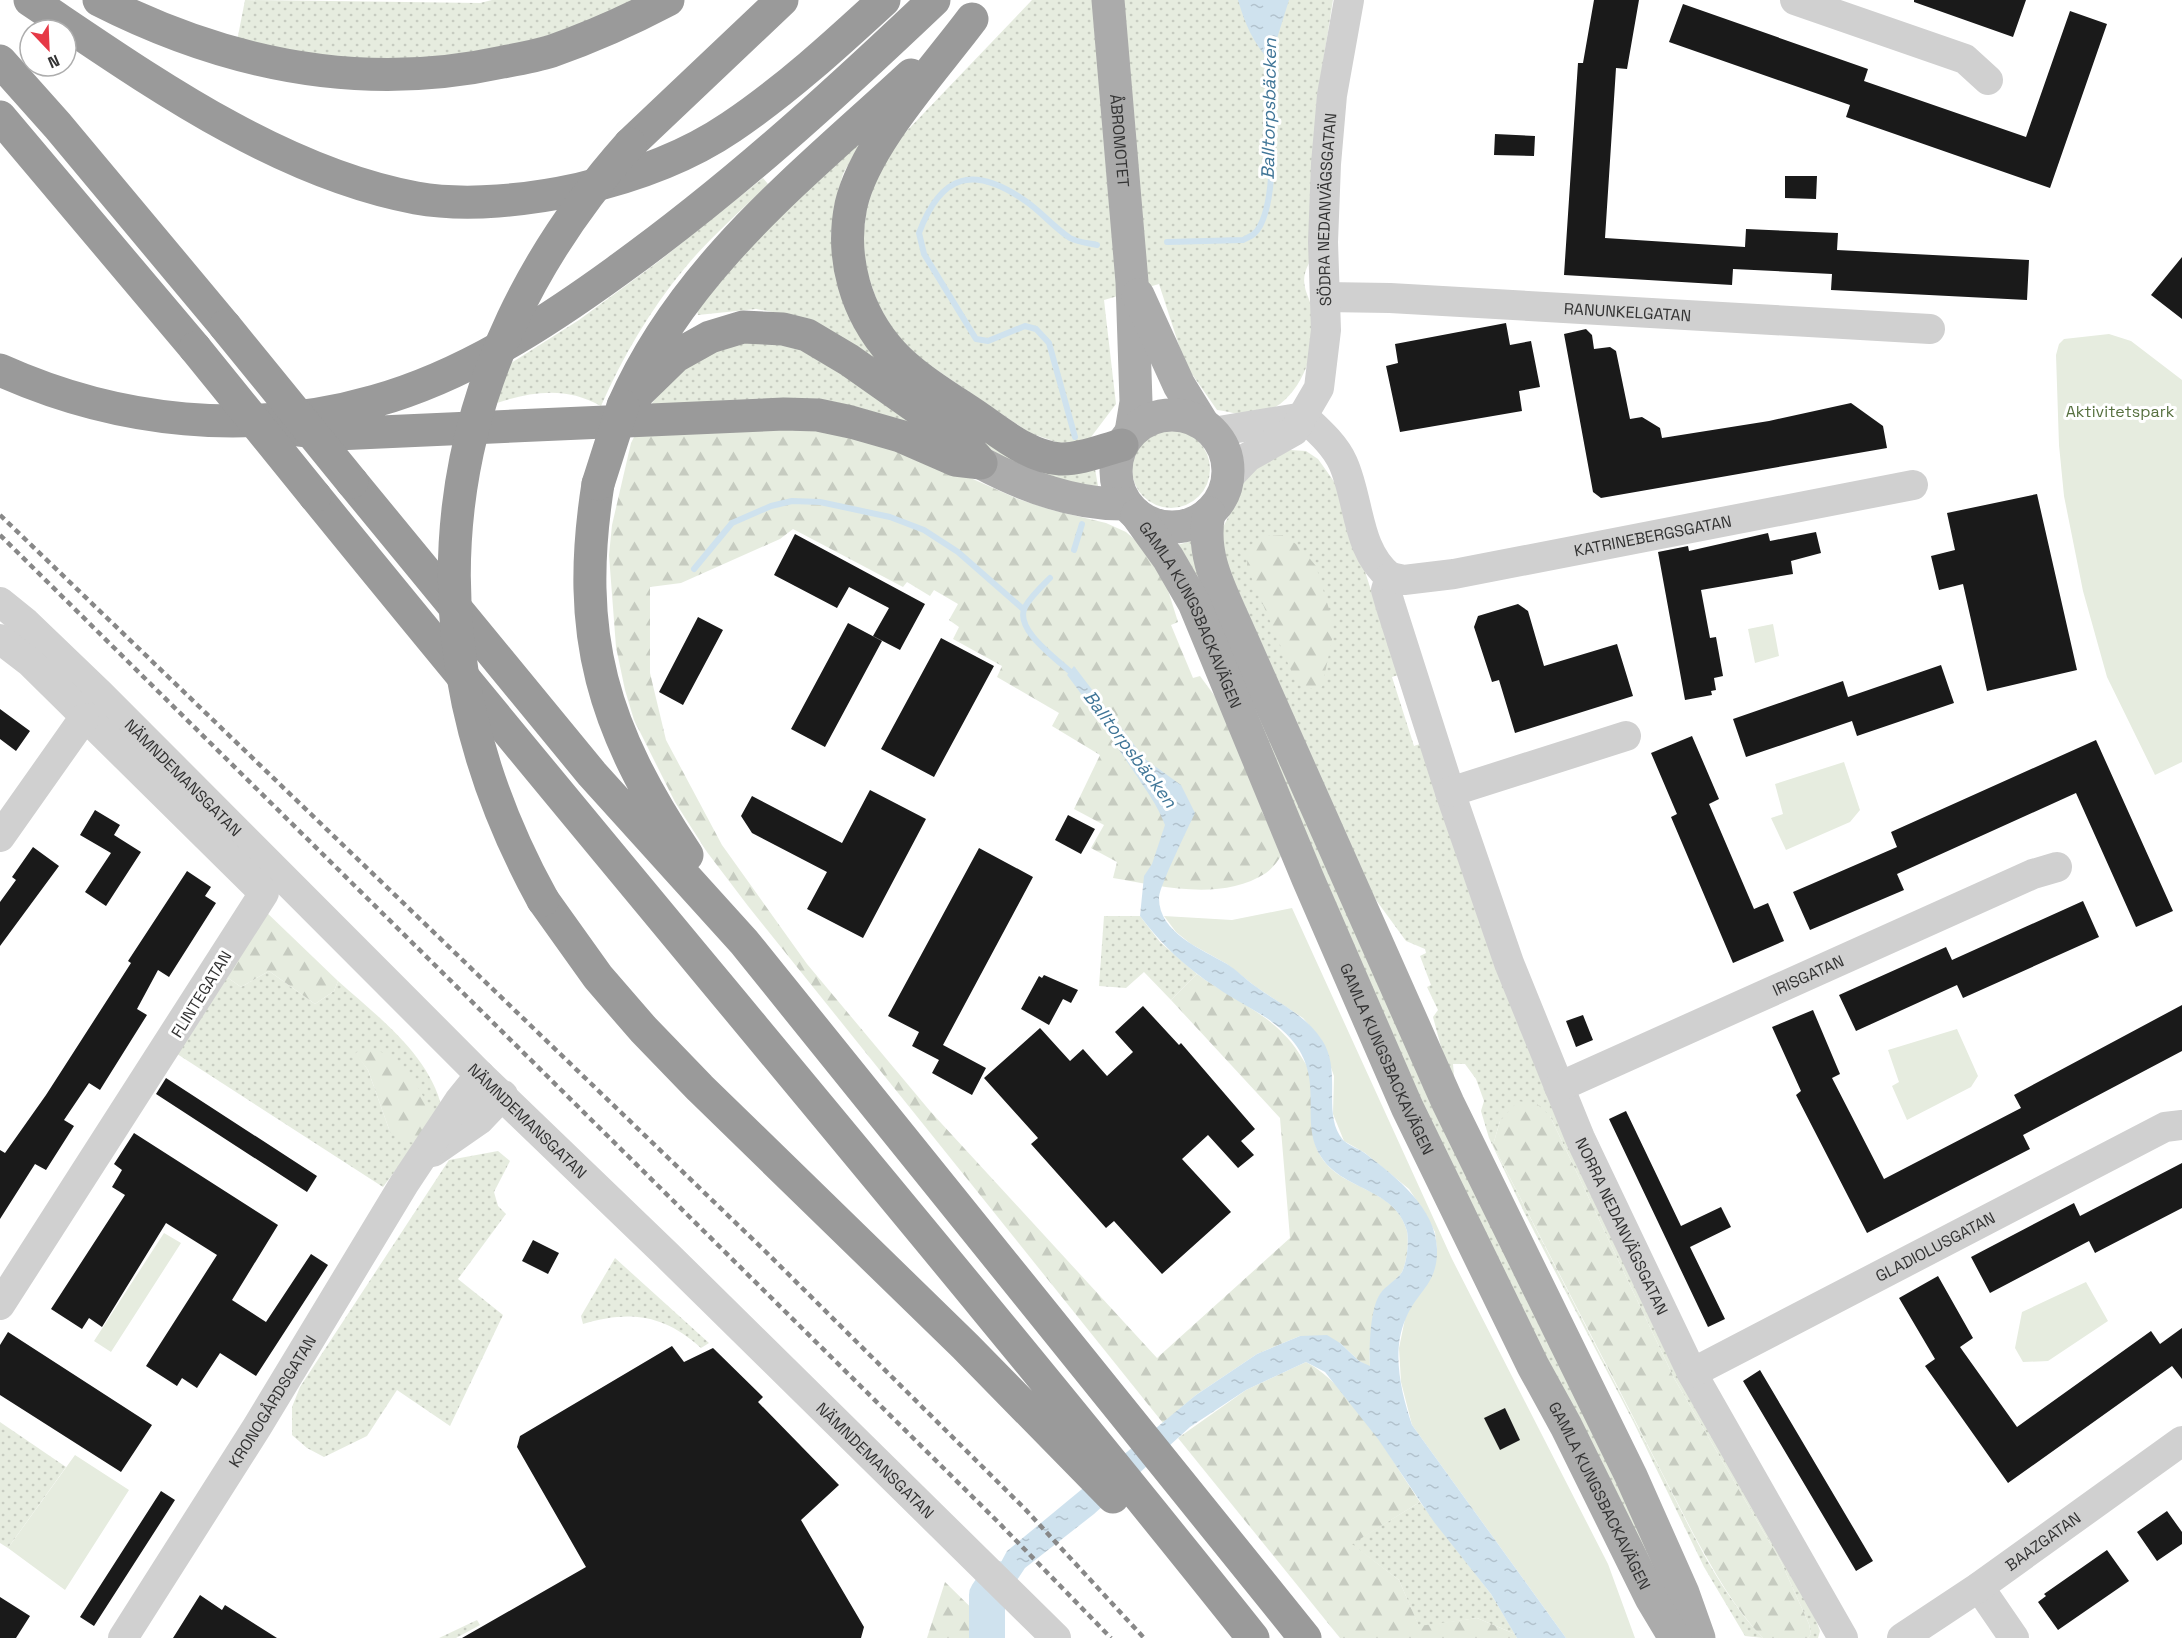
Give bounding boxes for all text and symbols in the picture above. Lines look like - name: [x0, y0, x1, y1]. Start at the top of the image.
- north arrow: [18, 18, 78, 78]
- water label: Balltorpsbäcken: [1256, 37, 1281, 180]
- text: N: [45, 50, 63, 73]
- street label: ÅBROMOTET: [1105, 93, 1134, 188]
- street label: SÖDRA NEDANVÄGSGATAN: [1313, 112, 1341, 306]
- street label: RANUNKELGATAN: [1563, 298, 1692, 326]
- park label: Aktivitetspark: [2066, 401, 2175, 422]
- street label: KATRINEBERGSGATAN: [1572, 510, 1733, 562]
- street label: GAMLA KUNGSBACKAVÄGEN: [1134, 517, 1246, 711]
- water label: Balltorpsbäcken: [1079, 685, 1183, 813]
- street label: NÄMNDEMANSGATAN: [120, 715, 246, 841]
- street label: FLINTEGATAN: [166, 947, 236, 1042]
- street label: IRISGATAN: [1769, 950, 1847, 1001]
- street label: GAMLA KUNGSBACKAVÄGEN: [1335, 960, 1439, 1158]
- street label: NÄMNDEMANSGATAN: [463, 1059, 591, 1183]
- street label: NORRA NEDANVÄGSGATAN: [1570, 1134, 1673, 1319]
- street label: GLADIOLUSGATAN: [1872, 1207, 1999, 1287]
- street label: KRONOGÅRDSGATAN: [224, 1331, 321, 1471]
- street label: NÄMNDEMANSGATAN: [811, 1398, 938, 1523]
- street label: GAMLA KUNGSBACKAVÄGEN: [1544, 1398, 1655, 1593]
- street label: BAAZGATAN: [2001, 1507, 2085, 1576]

